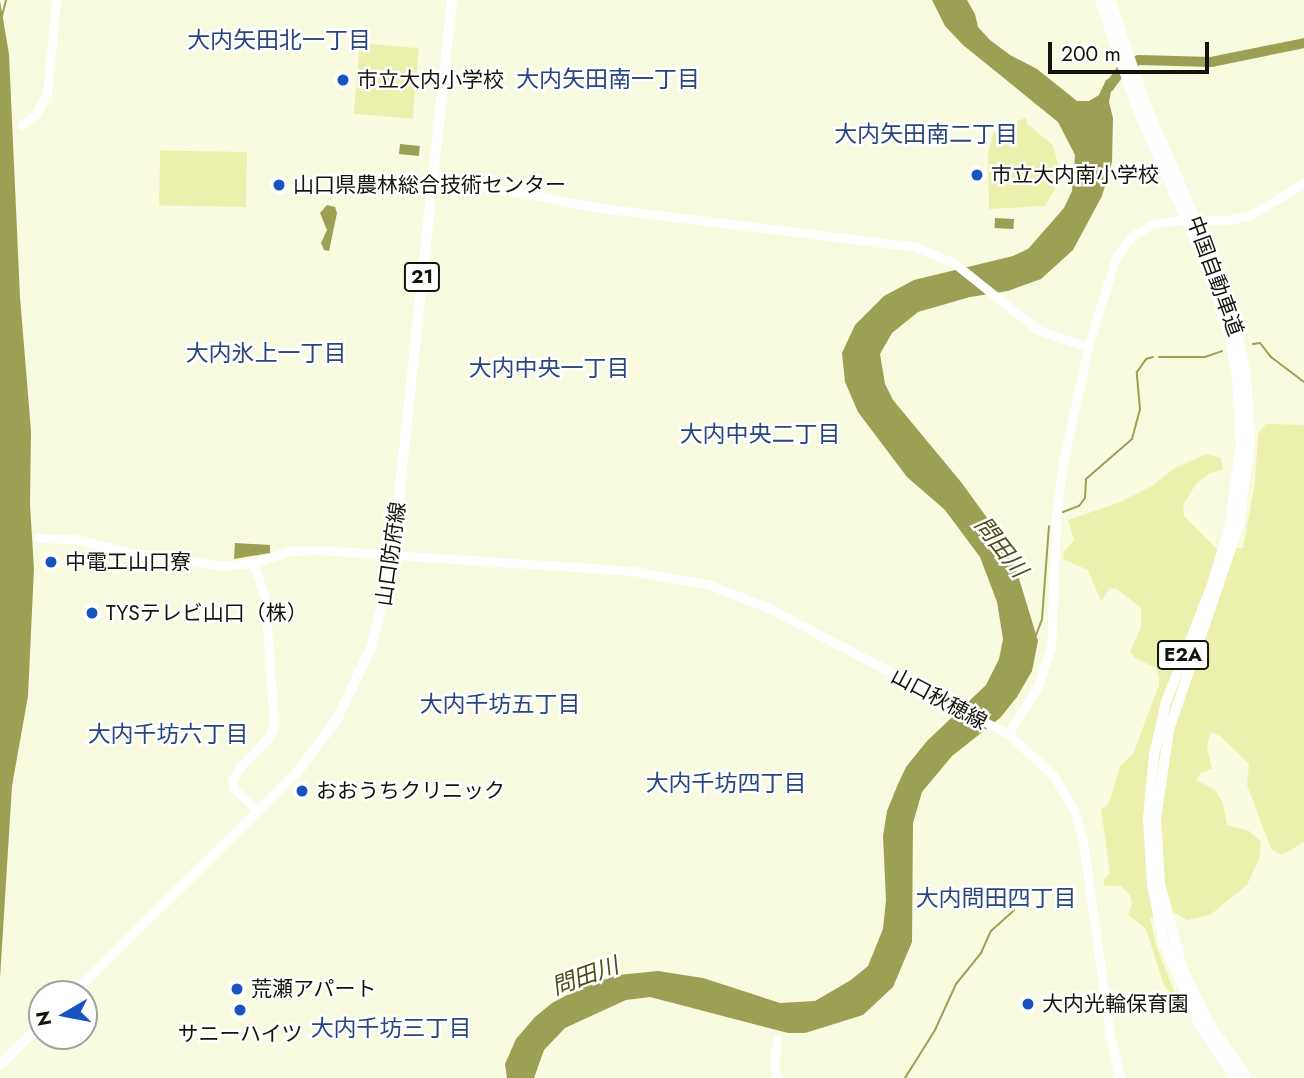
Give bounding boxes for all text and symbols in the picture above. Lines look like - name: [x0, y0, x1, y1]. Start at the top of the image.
- district label: 大内矢田北一丁目: [187, 26, 371, 54]
- scale bar: [1052, 28, 1213, 72]
- text: 200 m: [1061, 39, 1121, 69]
- district label: 大内矢田南一丁目: [516, 65, 700, 93]
- place label: 市立大内小学校: [357, 67, 504, 93]
- marker: 市立大内小学校: [335, 72, 351, 88]
- district label: 大内矢田南二丁目: [834, 120, 1018, 148]
- place label: 市立大内南小学校: [991, 162, 1159, 188]
- marker: 市立大内南小学校: [969, 167, 985, 183]
- place label: 山口県農林総合技術センター: [293, 172, 566, 198]
- marker: 山口県農林総合技術センター: [271, 177, 287, 193]
- street label: 中国自動車道: [1182, 212, 1248, 340]
- road number: 21: [403, 262, 441, 292]
- district label: 大内氷上一丁目: [186, 339, 346, 367]
- district label: 大内中央一丁目: [469, 354, 629, 382]
- district label: 大内中央二丁目: [680, 420, 840, 448]
- street label: 山口防府線: [371, 500, 411, 608]
- water label: 問田川: [969, 511, 1033, 583]
- place label: 中電工山口寮: [65, 549, 191, 575]
- marker: 中電工山口寮: [43, 554, 59, 570]
- place label: TYSテレビ山口（株）: [106, 600, 308, 626]
- marker: TYSテレビ山口（株）: [84, 605, 100, 621]
- road number: E2A: [1157, 640, 1209, 670]
- street label: 山口秋穂線: [887, 663, 991, 735]
- district label: 大内千坊五丁目: [420, 690, 580, 718]
- district label: 大内千坊六丁目: [88, 720, 248, 748]
- district label: 大内千坊四丁目: [646, 769, 806, 797]
- place label: おおうちクリニック: [316, 778, 505, 804]
- marker: おおうちクリニック: [294, 783, 310, 799]
- district label: 大内問田四丁目: [916, 884, 1076, 912]
- water label: 問田川: [548, 951, 622, 1001]
- place label: 荒瀬アパート: [251, 976, 377, 1002]
- north arrow: [28, 980, 98, 1050]
- marker: 荒瀬アパート: [229, 981, 245, 997]
- place label: 大内光輪保育園: [1042, 991, 1189, 1017]
- marker: 大内光輪保育園: [1020, 996, 1036, 1012]
- marker: サニーハイツ: [232, 1002, 248, 1018]
- text: N: [29, 1009, 58, 1028]
- district label: 大内千坊三丁目: [311, 1014, 471, 1042]
- place label: サニーハイツ: [177, 1021, 303, 1047]

